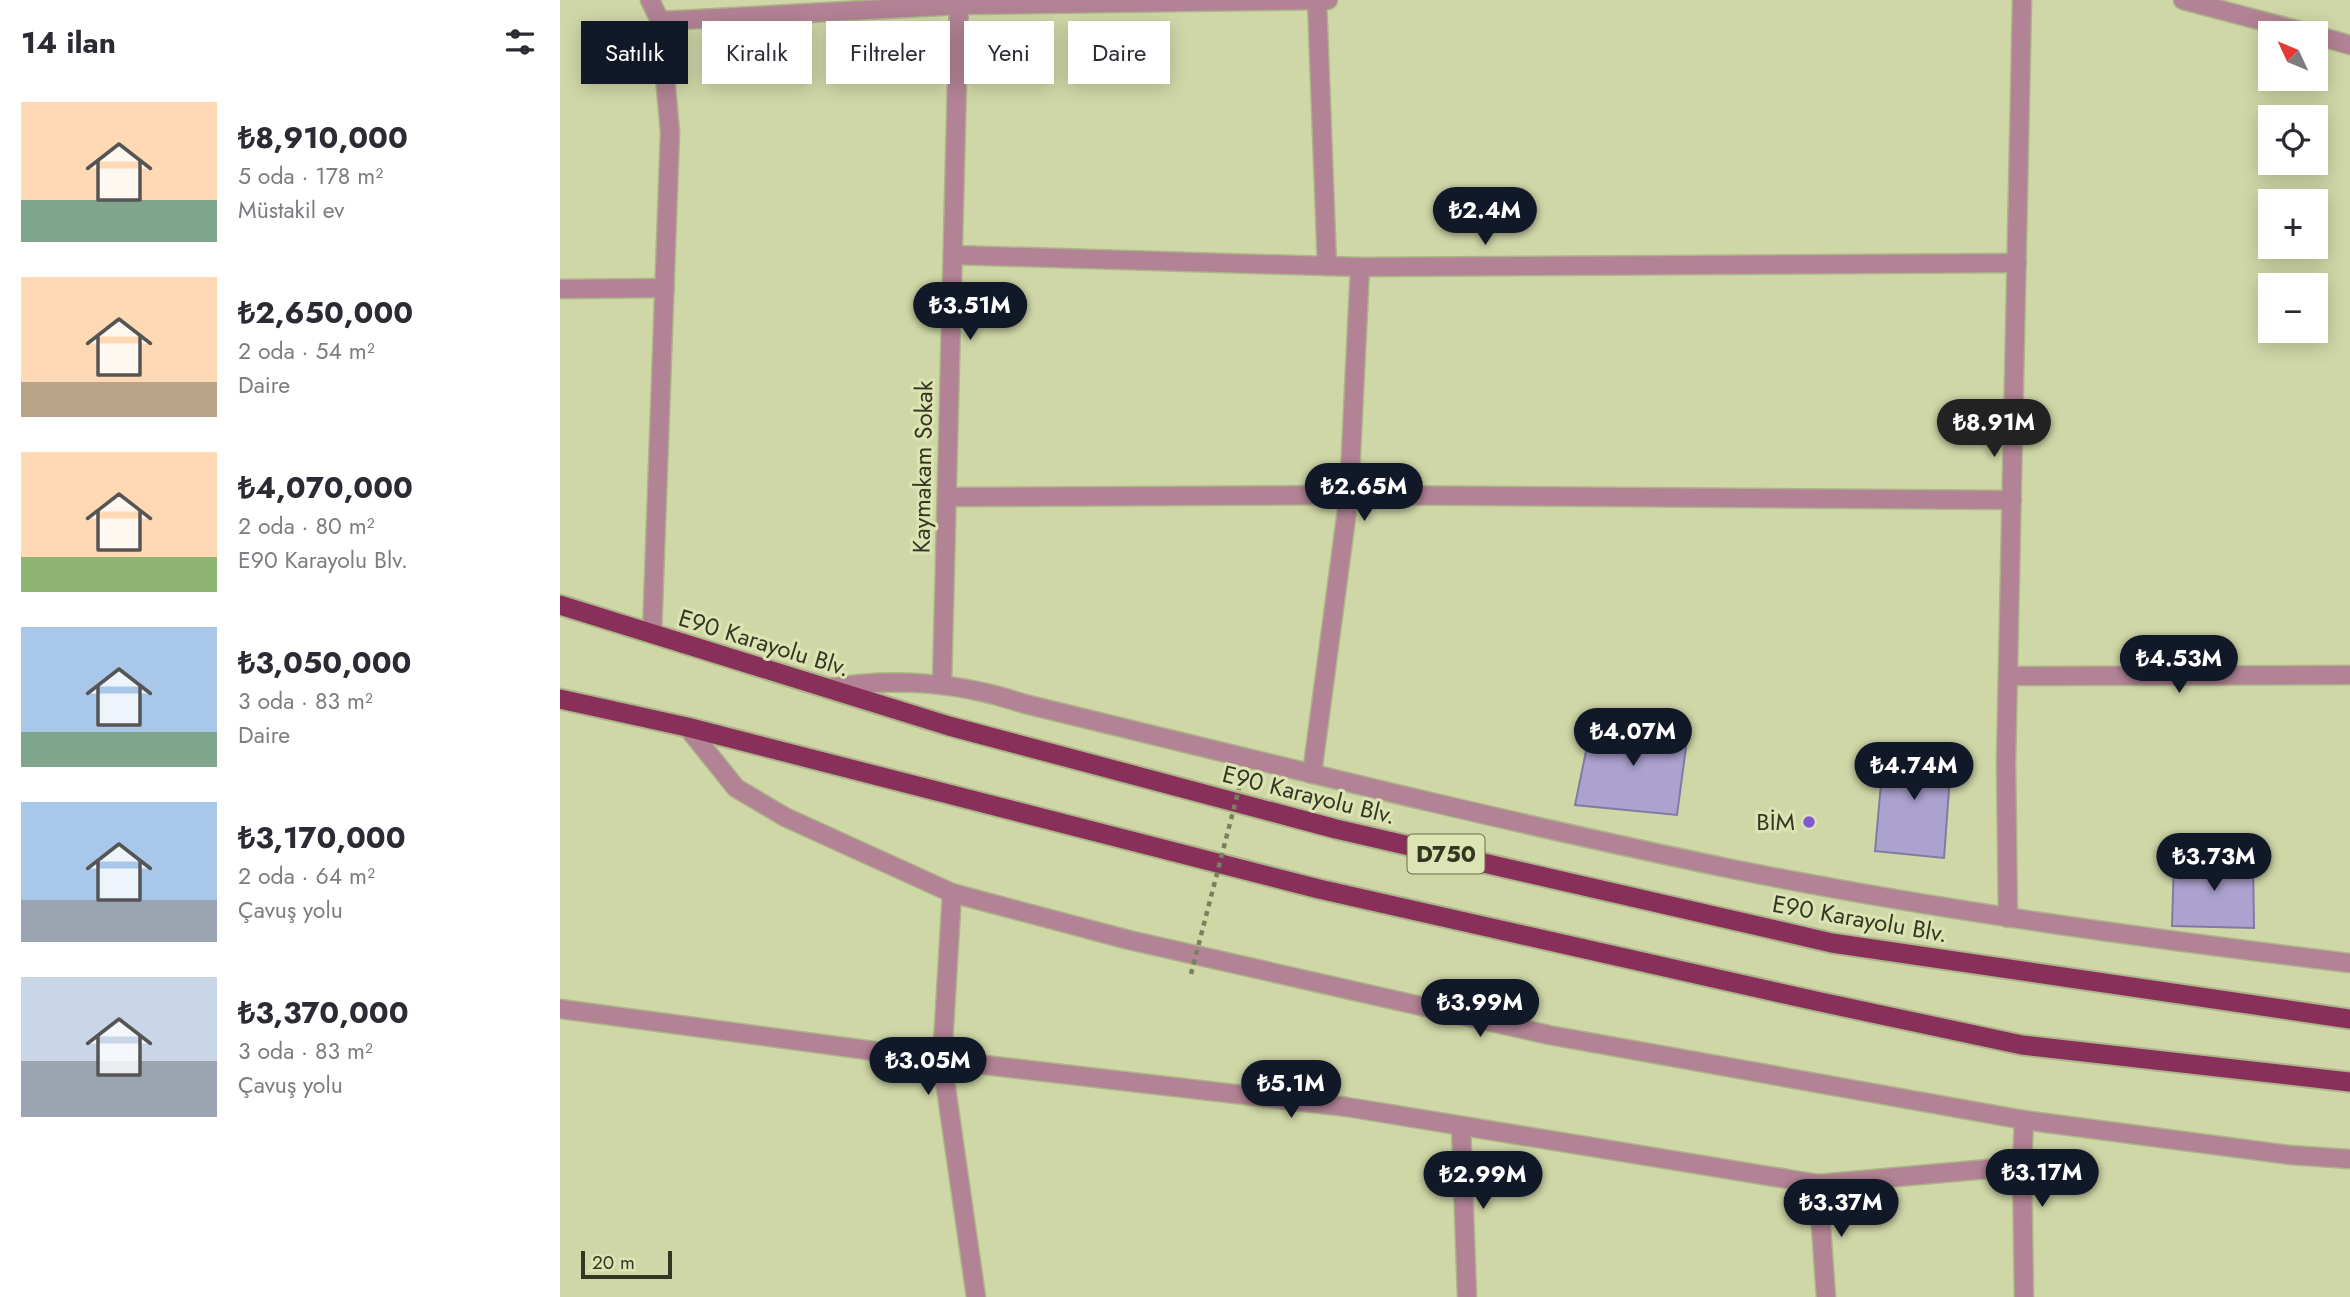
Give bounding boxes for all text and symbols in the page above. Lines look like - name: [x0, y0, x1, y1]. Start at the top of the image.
- text: 14 ilan: [21, 21, 116, 64]
- chip: Satılık: [581, 21, 688, 84]
- chip: Kiralık: [702, 21, 812, 84]
- chip: Filtreler: [826, 21, 950, 84]
- chip: Yeni: [964, 21, 1054, 84]
- chip: Daire: [1068, 21, 1170, 84]
- north arrow: [2258, 21, 2328, 91]
- map controls: [2258, 21, 2328, 343]
- icon: filters: [501, 23, 539, 61]
- button: locate: [2258, 105, 2328, 175]
- text: ₺8,910,000: [238, 116, 408, 159]
- icon: home: [77, 130, 161, 214]
- text: 5 oda · 178 m²: [238, 159, 383, 193]
- pin: ₺2.4M: [1436, 188, 1534, 247]
- button: +: [2258, 189, 2328, 259]
- text: Müstakil ev: [238, 193, 344, 227]
- text: ₺2.4M: [1449, 193, 1521, 227]
- button: −: [2258, 273, 2328, 343]
- pin: ₺3.51M: [913, 282, 1027, 342]
- text: ₺3.51M: [929, 288, 1011, 322]
- text: ₺2,650,000: [238, 291, 413, 334]
- icon: home: [77, 305, 161, 389]
- text: 2 oda · 54 m²: [238, 334, 375, 368]
- text: Daire: [238, 368, 290, 402]
- street label: Kaymakam Sokak: [903, 380, 942, 554]
- pin: ₺8.91M: [1937, 400, 2051, 459]
- text: ₺8.91M: [1953, 405, 2035, 439]
- pin: ₺2.65M: [1307, 463, 1421, 523]
- text: ₺4,070,000: [238, 466, 413, 509]
- text: ₺2.65M: [1321, 469, 1407, 503]
- icon: home: [77, 480, 161, 564]
- text: 2 oda · 80 m²: [238, 509, 375, 543]
- text: E90 Karayolu Blv.: [238, 543, 408, 577]
- street label: E90 Karayolu Blv.: [674, 600, 854, 685]
- pin: ₺4.53M: [2122, 636, 2236, 695]
- text: ₺3,050,000: [238, 641, 411, 684]
- text: ₺4.53M: [2136, 641, 2222, 675]
- icon: home: [77, 655, 161, 739]
- text: 3 oda · 83 m²: [238, 684, 373, 718]
- pin: ₺4.07M: [1576, 708, 1690, 768]
- text: ₺4.07M: [1590, 714, 1676, 748]
- text: Daire: [238, 718, 290, 752]
- pin: ₺4.74M: [1857, 742, 1971, 802]
- text: ₺4.74M: [1870, 748, 1958, 782]
- street label: E90 Karayolu Blv.: [1219, 756, 1399, 833]
- place label: BİM: [1756, 804, 1795, 839]
- marker: BİM: [1801, 814, 1817, 830]
- text: ₺3,170,000: [238, 816, 406, 859]
- icon: home: [77, 830, 161, 914]
- road number: D750: [1408, 834, 1484, 874]
- pin: ₺3.73M: [2157, 834, 2271, 893]
- text: ₺3.73M: [2172, 839, 2256, 873]
- text: 2 oda · 64 m²: [238, 859, 375, 893]
- street label: E90 Karayolu Blv.: [1770, 886, 1950, 951]
- text: Çavuş yolu: [238, 893, 343, 927]
- pin: ₺3.99M: [1423, 979, 1537, 1039]
- text: ₺3.99M: [1437, 985, 1523, 1019]
- text: ₺3,370,000: [238, 991, 409, 1034]
- icon: home: [77, 1005, 161, 1089]
- text: 3 oda · 83 m²: [238, 1034, 373, 1068]
- pin: ₺3.05M: [871, 1038, 985, 1097]
- text: ₺3.05M: [885, 1043, 971, 1077]
- pin: ₺5.1M: [1242, 1060, 1340, 1120]
- text: ₺5.1M: [1257, 1066, 1325, 1100]
- text: Çavuş yolu: [238, 1068, 343, 1102]
- pin: ₺3.17M: [1985, 1150, 2099, 1209]
- pin: ₺2.99M: [1426, 1152, 1540, 1211]
- text: ₺3.17M: [2002, 1155, 2082, 1189]
- text: ₺2.99M: [1440, 1157, 1526, 1191]
- pin: ₺3.37M: [1784, 1180, 1898, 1239]
- text: ₺3.37M: [1800, 1185, 1882, 1219]
- scale bar: [581, 1248, 672, 1280]
- text: 20 m: [592, 1249, 635, 1276]

